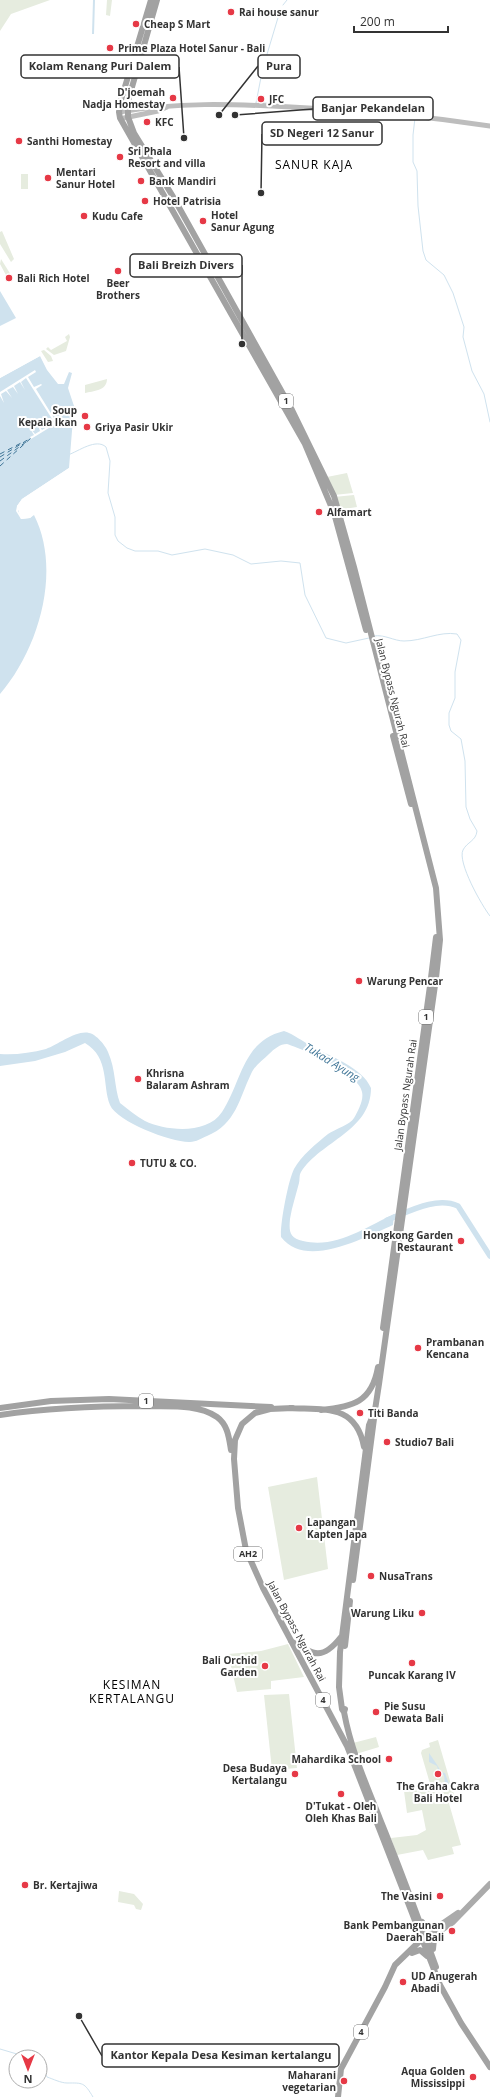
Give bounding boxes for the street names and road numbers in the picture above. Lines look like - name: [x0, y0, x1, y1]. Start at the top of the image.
- road number: 1: [279, 394, 293, 408]
- street label: Jalan Bypass Ngurah Rai: [372, 636, 413, 749]
- road number: 1: [419, 1010, 433, 1024]
- street label: Jalan Bypass Ngurah Rai: [390, 1039, 420, 1152]
- road number: 1: [139, 1394, 153, 1408]
- road number: AH2: [234, 1547, 262, 1561]
- street label: Jalan Bypass Ngurah Rai: [264, 1577, 329, 1684]
- road number: 4: [316, 1693, 330, 1707]
- road number: 4: [354, 2025, 368, 2039]

